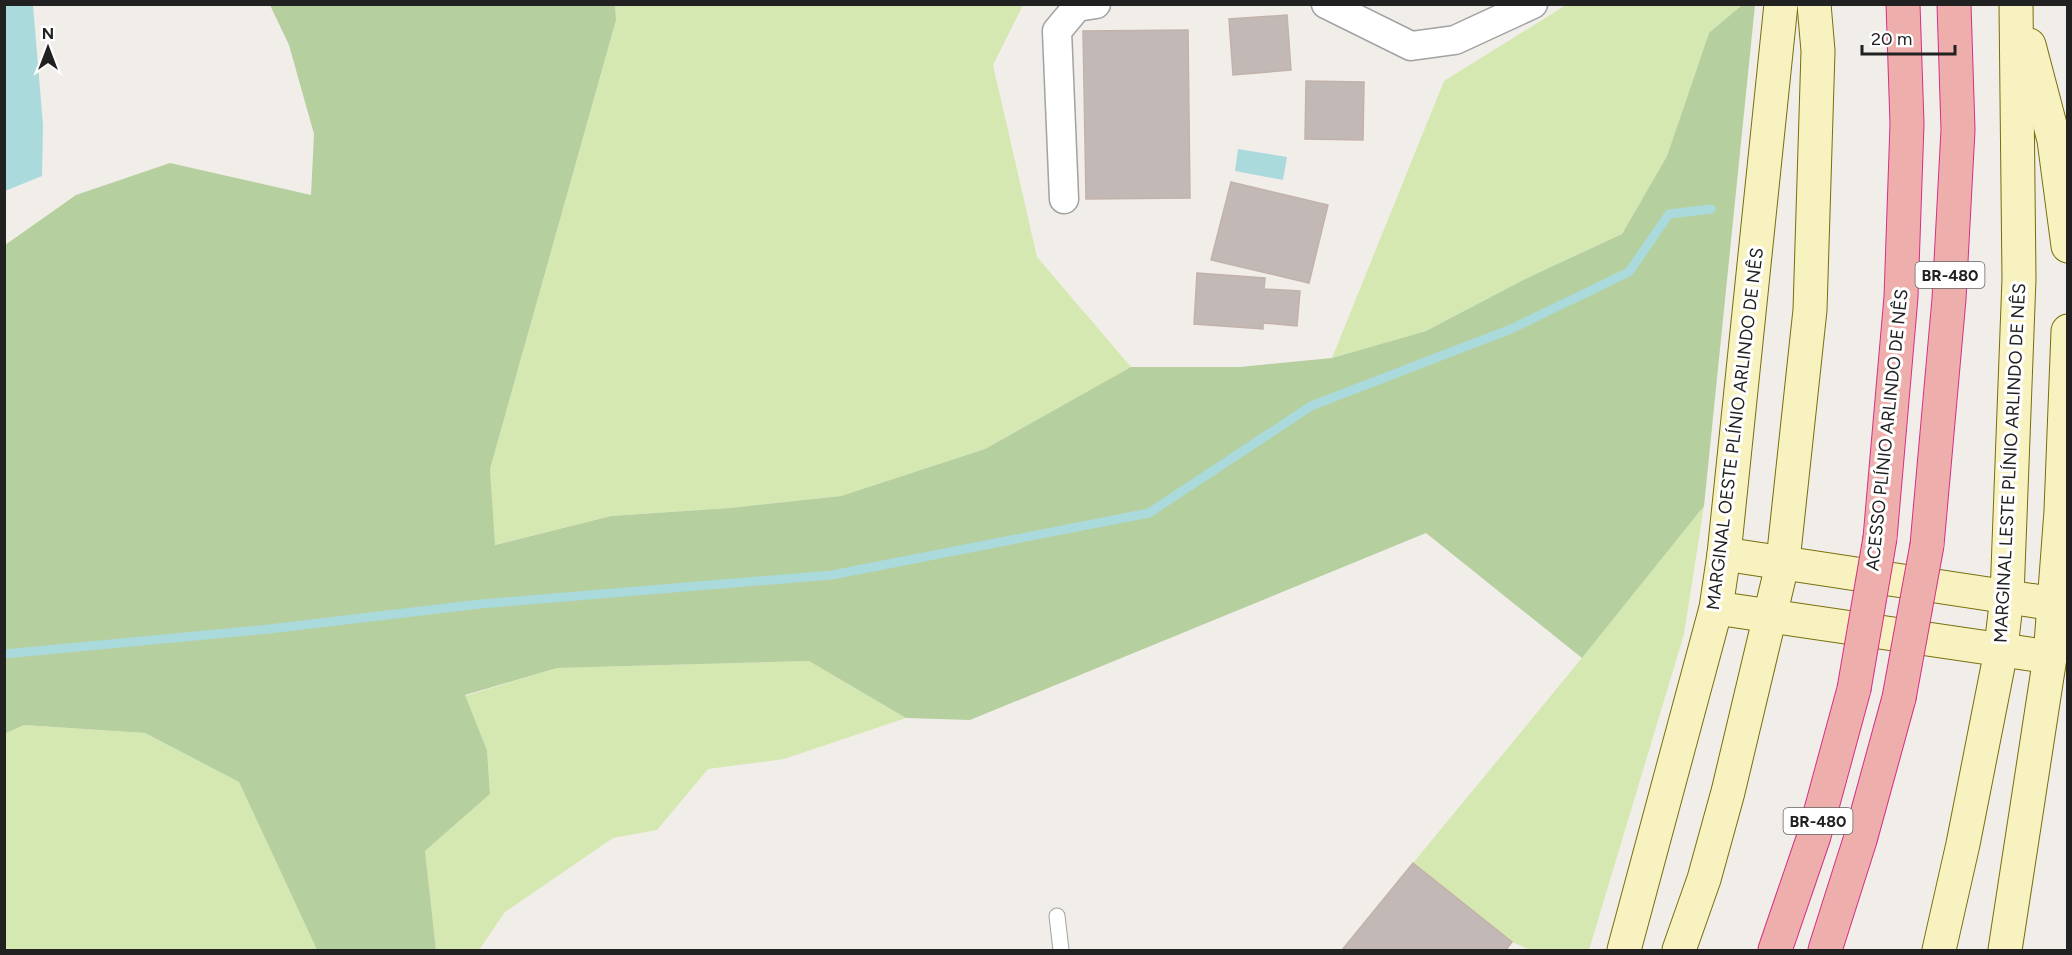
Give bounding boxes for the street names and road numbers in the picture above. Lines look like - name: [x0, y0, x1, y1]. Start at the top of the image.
- street label: MARGINAL OESTE PLÍNIO ARLINDO DE NÊS: [1702, 247, 1768, 611]
- road number: BR-480: [1916, 262, 1984, 288]
- street label: MARGINAL LESTE PLÍNIO ARLINDO DE NÊS: [1990, 282, 2030, 644]
- street label: ACESSO PLÍNIO ARLINDO DE NÊS: [1861, 288, 1913, 572]
- road number: BR-480: [1784, 808, 1852, 834]

